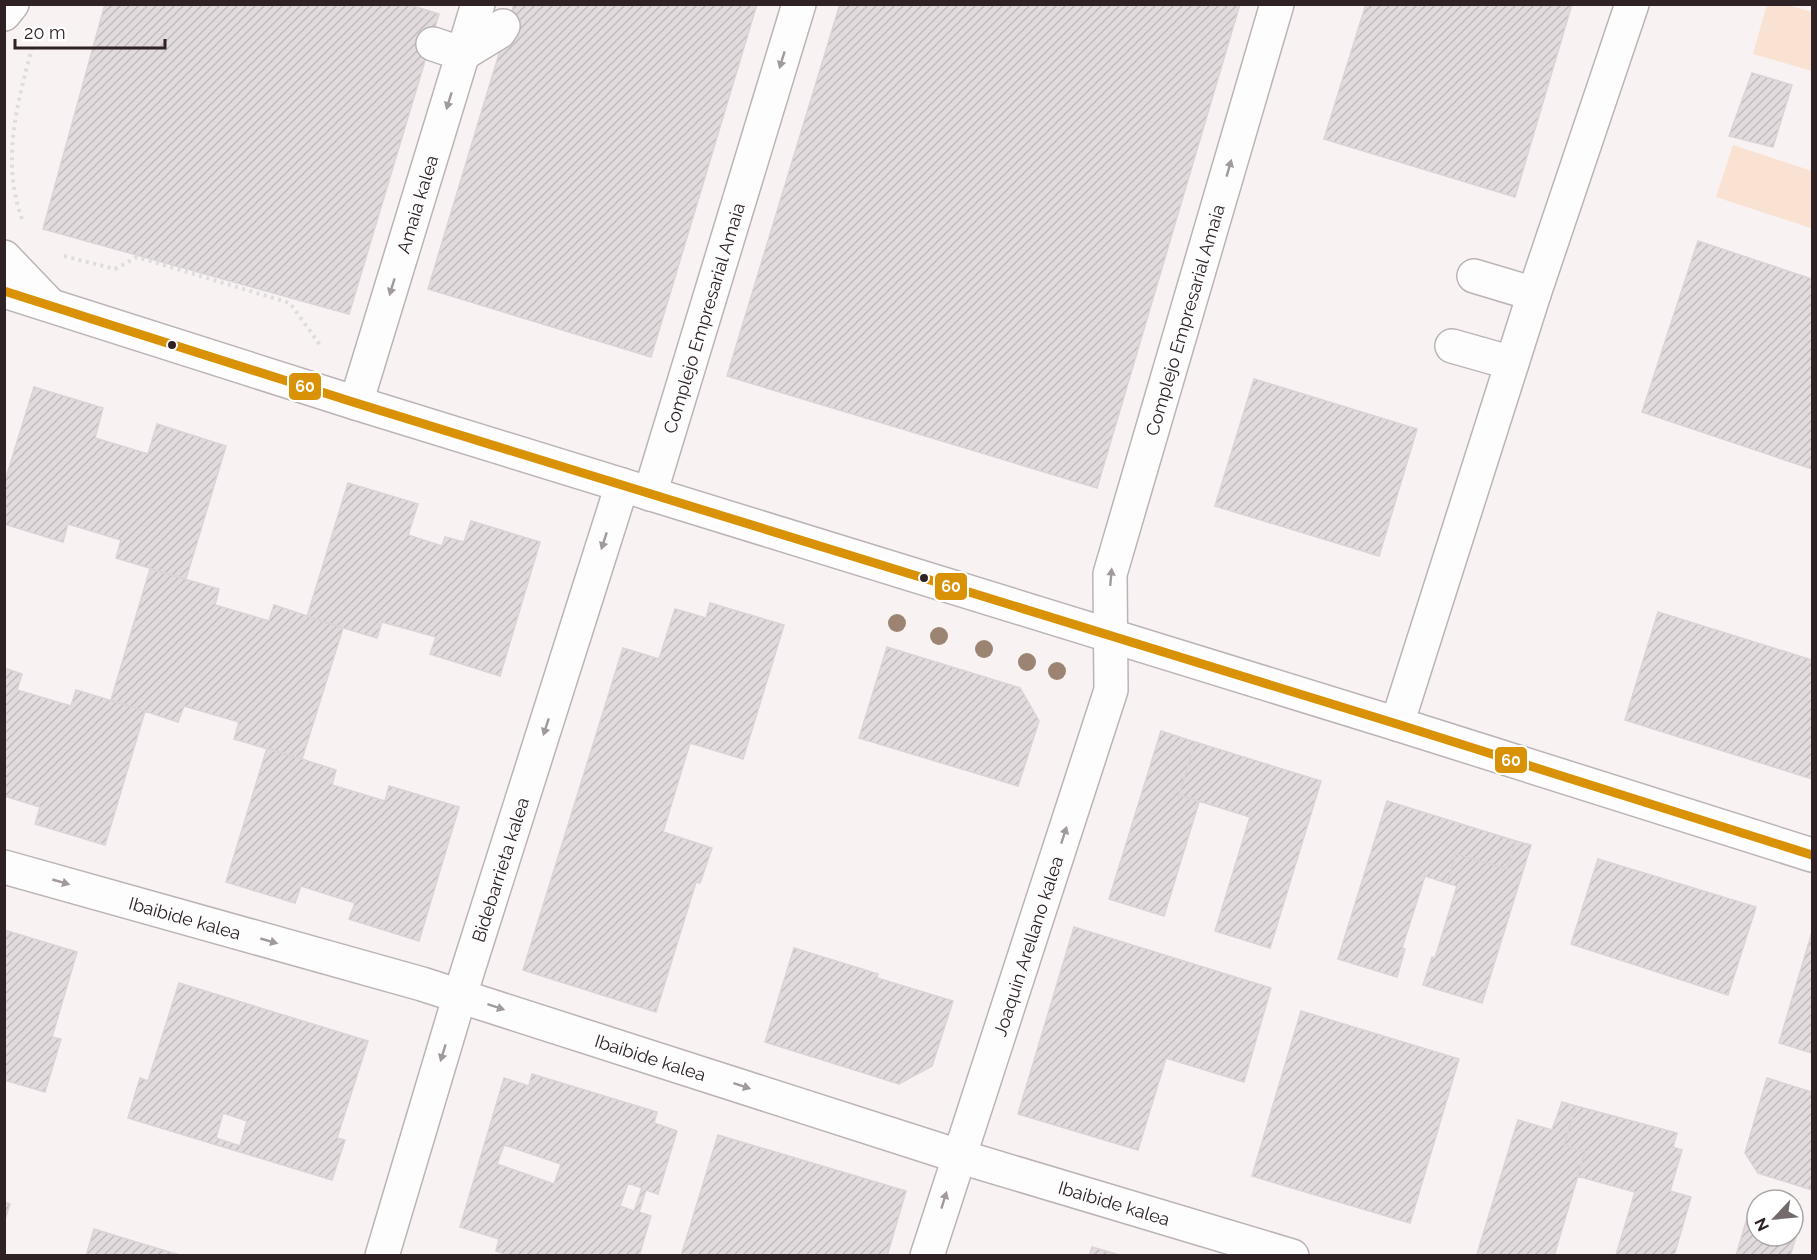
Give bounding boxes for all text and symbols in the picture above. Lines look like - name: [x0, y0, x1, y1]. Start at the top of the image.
- scale bar: [15, 12, 165, 50]
- text: 20 m: [24, 22, 66, 43]
- one-way arrow: [777, 52, 786, 70]
- one-way arrow: [444, 92, 453, 110]
- street label: Amaia kalea: [392, 152, 442, 256]
- one-way arrow: [1225, 159, 1234, 177]
- street label: Complejo Empresarial Amaia: [659, 200, 748, 436]
- street label: Complejo Empresarial Amaia: [1141, 202, 1228, 438]
- one-way arrow: [387, 278, 396, 296]
- unlabelled marker: [166, 339, 178, 351]
- line badge: 60: [288, 372, 322, 401]
- text: 60: [295, 377, 315, 396]
- one-way arrow: [599, 532, 608, 550]
- one-way arrow: [1106, 568, 1116, 587]
- unlabelled marker: [918, 572, 930, 584]
- line badge: 60: [934, 572, 968, 601]
- text: 60: [941, 577, 961, 596]
- one-way arrow: [540, 718, 550, 736]
- line badge: 60: [1494, 746, 1528, 774]
- text: 60: [1501, 751, 1521, 770]
- street label: Bidebarrieta kalea: [467, 795, 533, 945]
- one-way arrow: [1059, 826, 1069, 844]
- street label: Joaquin Arellano kalea: [989, 853, 1067, 1039]
- one-way arrow: [52, 878, 70, 888]
- street label: Ibaibide kalea: [127, 892, 243, 943]
- one-way arrow: [260, 936, 278, 946]
- one-way arrow: [487, 1003, 505, 1012]
- street label: Ibaibide kalea: [592, 1030, 709, 1085]
- one-way arrow: [438, 1044, 447, 1062]
- one-way arrow: [733, 1082, 751, 1091]
- street label: Ibaibide kalea: [1056, 1176, 1172, 1229]
- north arrow: [1745, 1188, 1805, 1248]
- one-way arrow: [940, 1191, 949, 1209]
- text: N: [1751, 1215, 1773, 1234]

